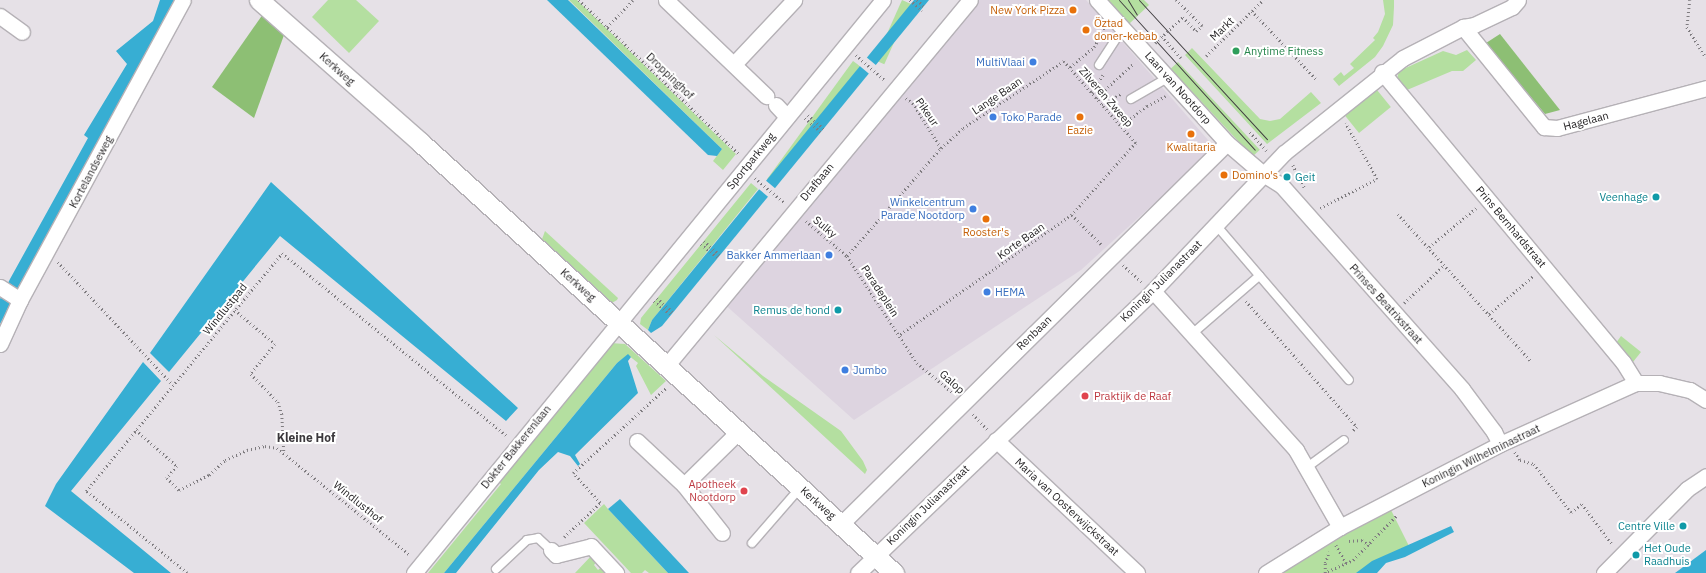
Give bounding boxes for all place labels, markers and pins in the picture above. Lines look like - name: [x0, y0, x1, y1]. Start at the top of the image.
- place label: New York Pizza: [990, 3, 1065, 17]
- marker: New York Pizza: [1068, 5, 1078, 15]
- place label: Öztad doner-kebab: [1094, 17, 1157, 43]
- marker: Öztad doner-kebab: [1081, 25, 1091, 35]
- place label: Anytime Fitness: [1244, 44, 1323, 58]
- marker: Anytime Fitness: [1231, 46, 1241, 56]
- place label: MultiVlaai: [976, 55, 1025, 69]
- marker: MultiVlaai: [1028, 57, 1038, 67]
- place label: Toko Parade: [1001, 110, 1062, 124]
- marker: Toko Parade: [988, 112, 998, 122]
- marker: Eazie: [1075, 112, 1085, 122]
- place label: Eazie: [1067, 123, 1093, 137]
- marker: Kwalitaria: [1186, 129, 1196, 139]
- place label: Kwalitaria: [1166, 140, 1216, 154]
- place label: Domino's: [1232, 168, 1278, 182]
- marker: Domino's: [1219, 170, 1229, 180]
- place label: Geit: [1295, 170, 1315, 184]
- marker: Geit: [1282, 172, 1292, 182]
- place label: Veenhage: [1599, 190, 1648, 204]
- marker: Veenhage: [1651, 192, 1661, 202]
- place label: Winkelcentrum Parade Nootdorp: [881, 196, 965, 222]
- marker: Winkelcentrum Parade Nootdorp: [968, 204, 978, 214]
- marker: Rooster's: [981, 214, 991, 224]
- place label: Rooster's: [963, 225, 1009, 239]
- place label: Bakker Ammerlaan: [727, 248, 821, 262]
- marker: Bakker Ammerlaan: [824, 250, 834, 260]
- place label: HEMA: [995, 285, 1025, 299]
- marker: HEMA: [982, 287, 992, 297]
- place label: Remus de hond: [753, 303, 830, 317]
- marker: Remus de hond: [833, 305, 843, 315]
- place label: Jumbo: [853, 363, 887, 377]
- marker: Jumbo: [840, 365, 850, 375]
- place label: Praktijk de Raaf: [1094, 389, 1171, 403]
- marker: Praktijk de Raaf: [1079, 390, 1091, 402]
- place label: Apotheek Nootdorp: [688, 478, 736, 504]
- marker: Apotheek Nootdorp: [739, 486, 749, 496]
- place label: Centre Ville: [1618, 519, 1675, 533]
- marker: Centre Ville: [1678, 521, 1688, 531]
- place label: Het Oude Raadhuis: [1644, 542, 1691, 568]
- marker: Het Oude Raadhuis: [1631, 550, 1641, 560]

